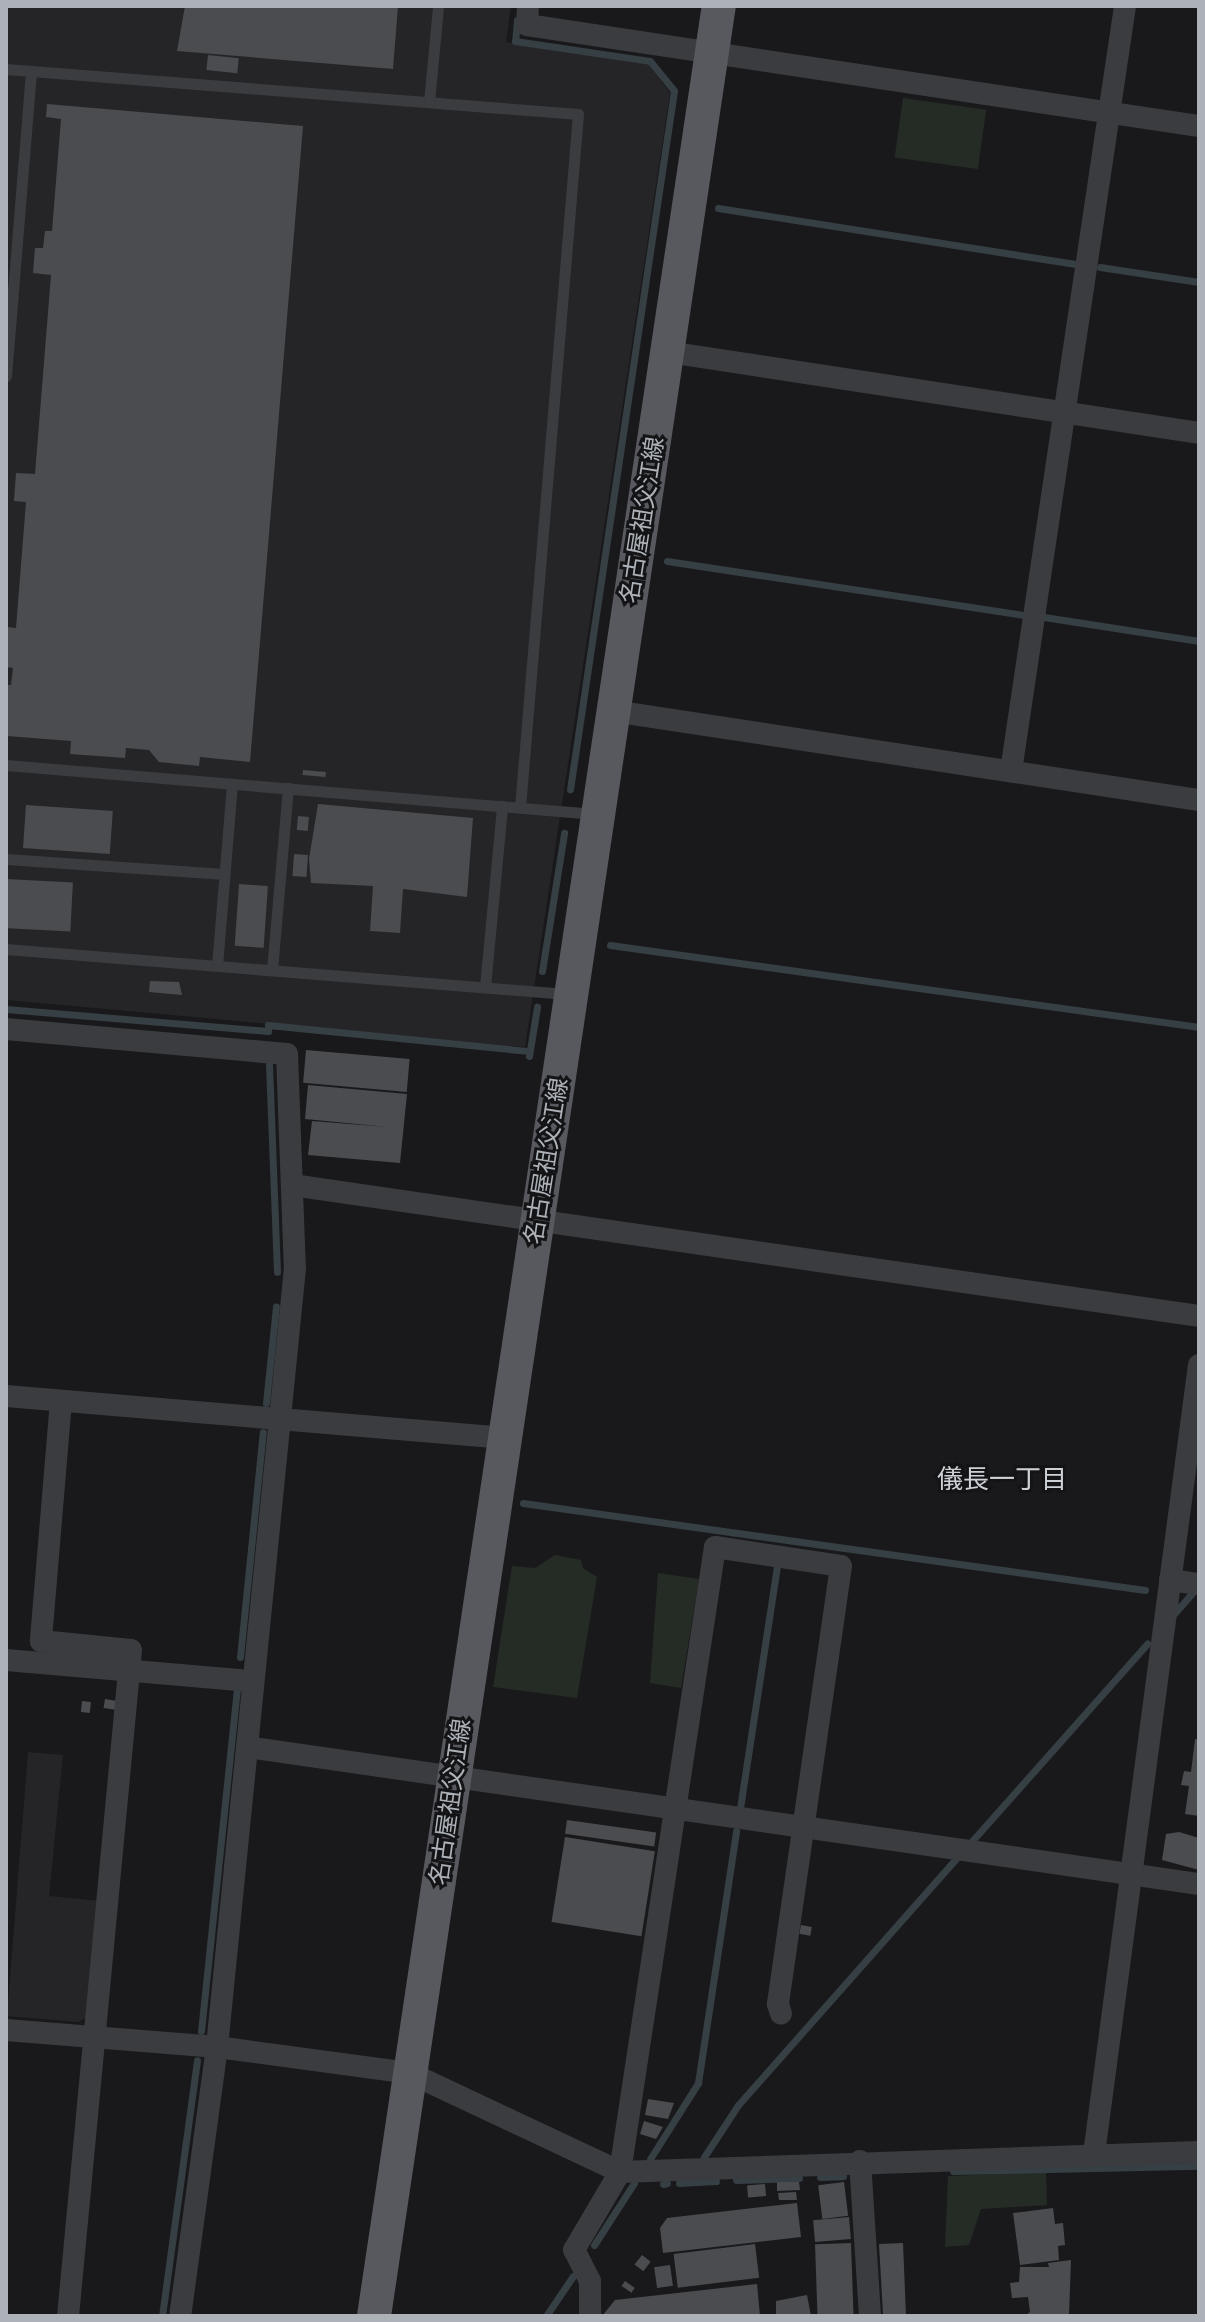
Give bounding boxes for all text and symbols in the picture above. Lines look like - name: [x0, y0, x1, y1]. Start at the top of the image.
- street label: 名古屋祖父江線: [615, 435, 669, 605]
- street label: 名古屋祖父江線: [519, 1076, 573, 1246]
- district label: 儀長一丁目: [937, 1463, 1067, 1495]
- street label: 名古屋祖父江線: [424, 1717, 476, 1887]

